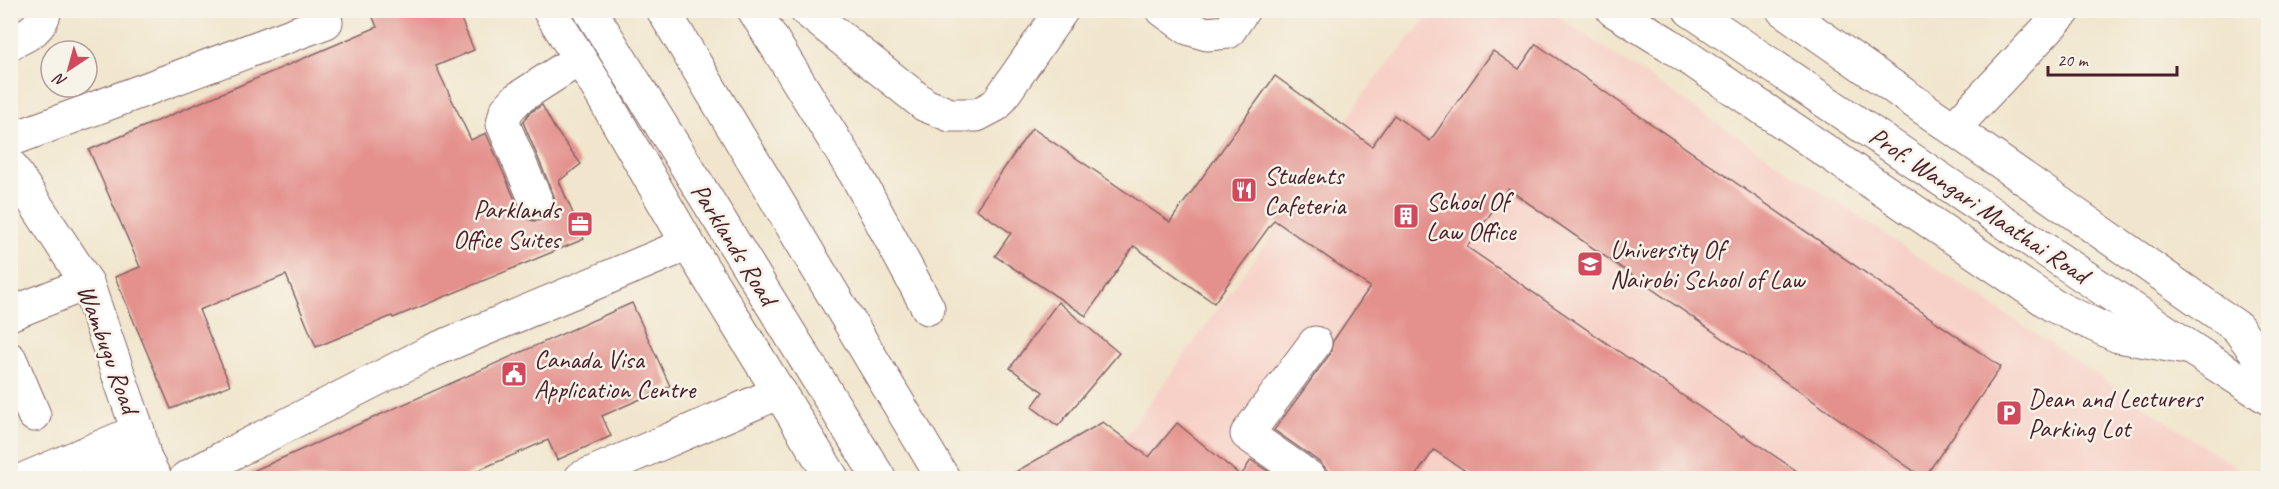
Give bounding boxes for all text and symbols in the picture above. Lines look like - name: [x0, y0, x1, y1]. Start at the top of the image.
- north arrow: [39, 39, 99, 99]
- scale bar: [2048, 39, 2177, 77]
- text: 20 m: [2057, 49, 2090, 71]
- text: N: [48, 68, 71, 91]
- street label: Prof. Wangari Maathai Road: [1863, 119, 2098, 293]
- place label: Students Cafeteria: [1264, 159, 1347, 222]
- restaurant icon: Students Cafeteria: [1229, 175, 1259, 205]
- street label: Parklands Road: [684, 177, 786, 314]
- place label: School Of Law Office: [1426, 185, 1517, 248]
- place label: Parklands Office Suites: [453, 193, 562, 256]
- building icon: School Of Law Office: [1391, 201, 1421, 231]
- office icon: Parklands Office Suites: [565, 209, 595, 239]
- place label: University Of Nairobi School of Law: [1610, 233, 1807, 296]
- school or university icon: University Of Nairobi School of Law: [1575, 249, 1605, 279]
- street label: Wambugu Road: [70, 280, 148, 421]
- place label: Canada Visa Application Centre: [534, 343, 697, 406]
- public building icon: Canada Visa Application Centre: [499, 359, 529, 389]
- place label: Dean and Lecturers Parking Lot: [2028, 382, 2204, 445]
- parking icon: Dean and Lecturers Parking Lot: [1994, 398, 2024, 428]

